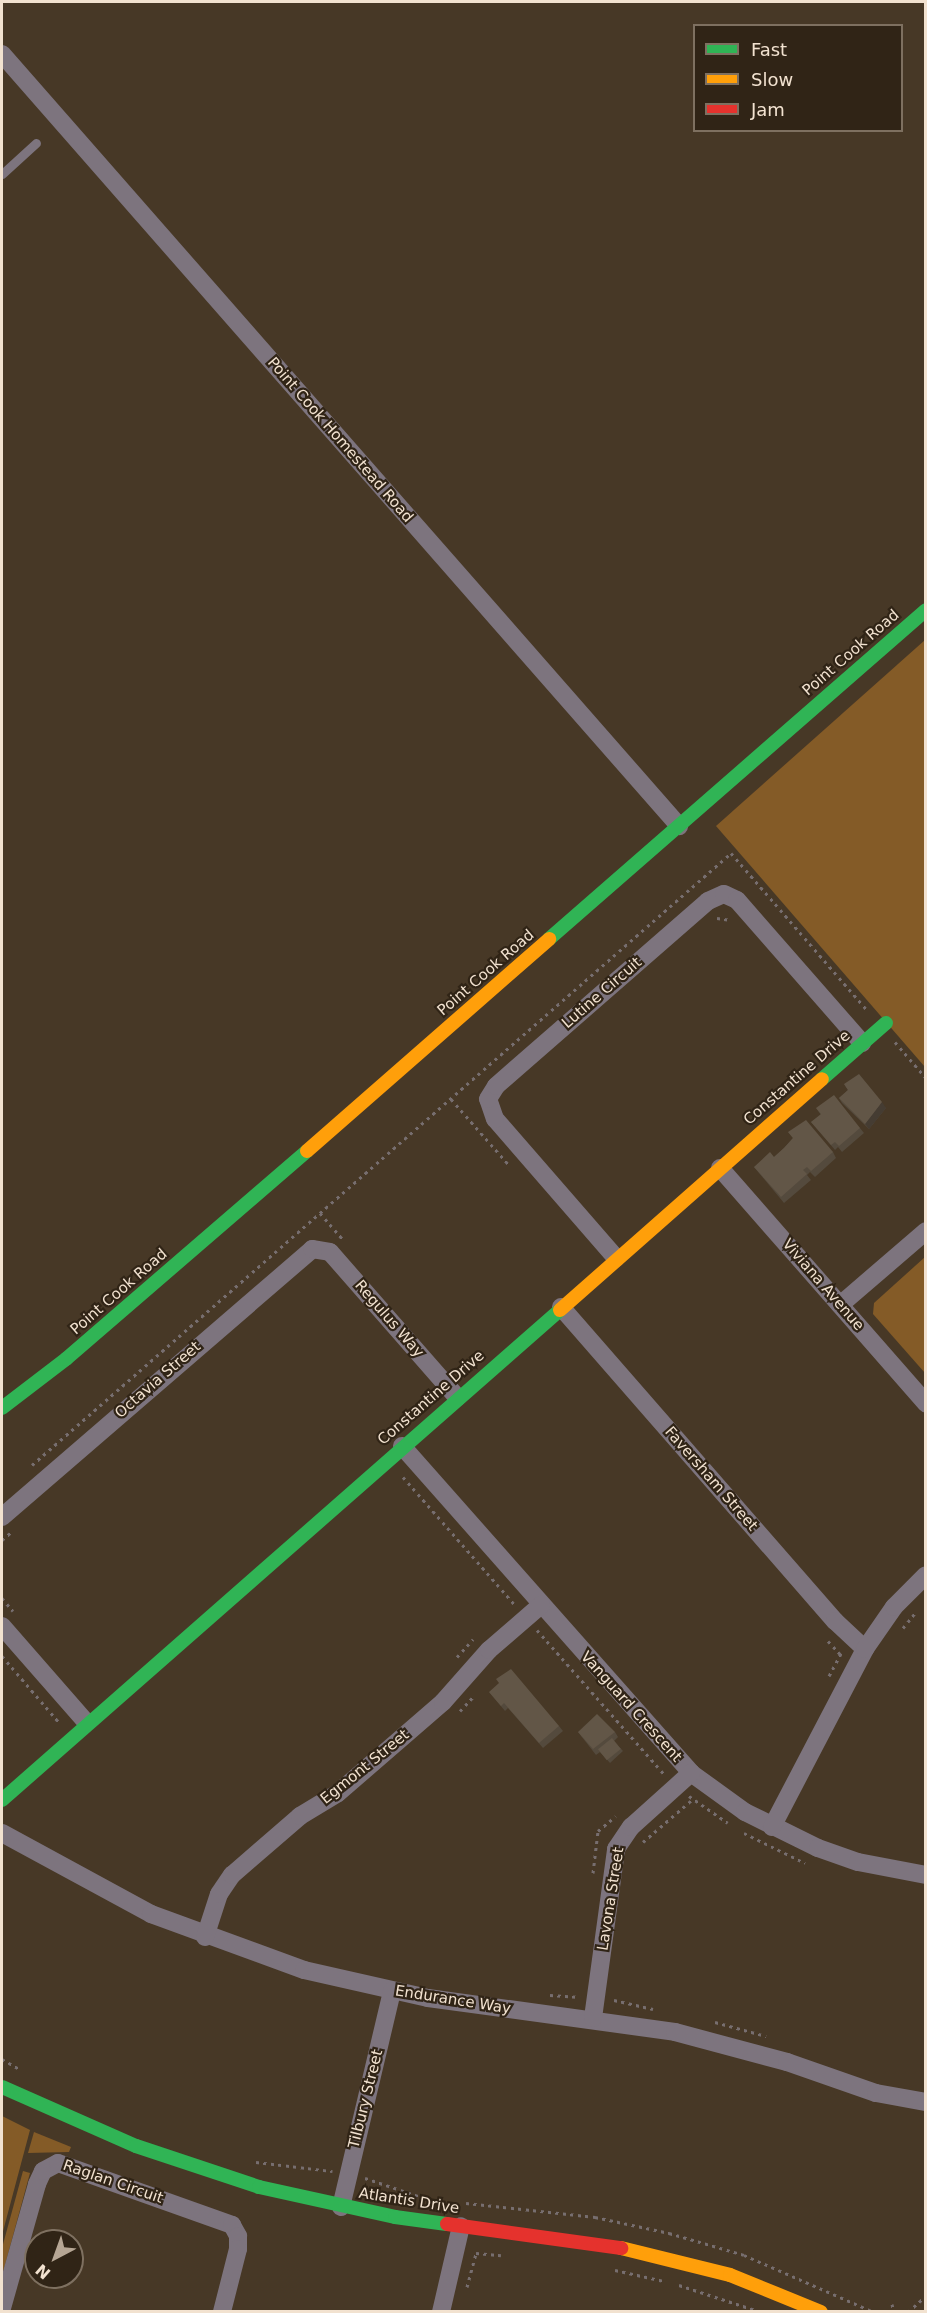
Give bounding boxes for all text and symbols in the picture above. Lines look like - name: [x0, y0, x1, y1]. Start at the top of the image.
- legend: [693, 24, 903, 132]
- text: Fast: [751, 39, 787, 60]
- text: Slow: [751, 69, 793, 90]
- text: Jam: [751, 99, 785, 120]
- street label: Point Cook Homestead Road: [263, 354, 417, 526]
- street label: Point Cook Road: [799, 606, 903, 700]
- street label: Point Cook Road: [434, 926, 538, 1020]
- street label: Lutine Circuit: [559, 954, 645, 1032]
- street label: Constantine Drive: [740, 1027, 854, 1129]
- street label: Viviana Avenue: [778, 1235, 868, 1335]
- street label: Point Cook Road: [67, 1245, 171, 1339]
- street label: Regulus Way: [351, 1277, 427, 1361]
- street label: Octavia Street: [111, 1338, 205, 1422]
- street label: Constantine Drive: [374, 1347, 488, 1449]
- street label: Faversham Street: [661, 1423, 761, 1535]
- street label: Vanguard Crescent: [577, 1648, 685, 1766]
- street label: Egmont Street: [317, 1726, 413, 1808]
- street label: Lavona Street: [594, 1846, 628, 1952]
- street label: Endurance Way: [394, 1982, 512, 2018]
- street label: Tilbury Street: [345, 2048, 387, 2150]
- street label: Raglan Circuit: [61, 2156, 165, 2208]
- street label: Atlantis Drive: [358, 2184, 460, 2218]
- north arrow: [24, 2229, 84, 2289]
- text: N: [32, 2260, 54, 2283]

